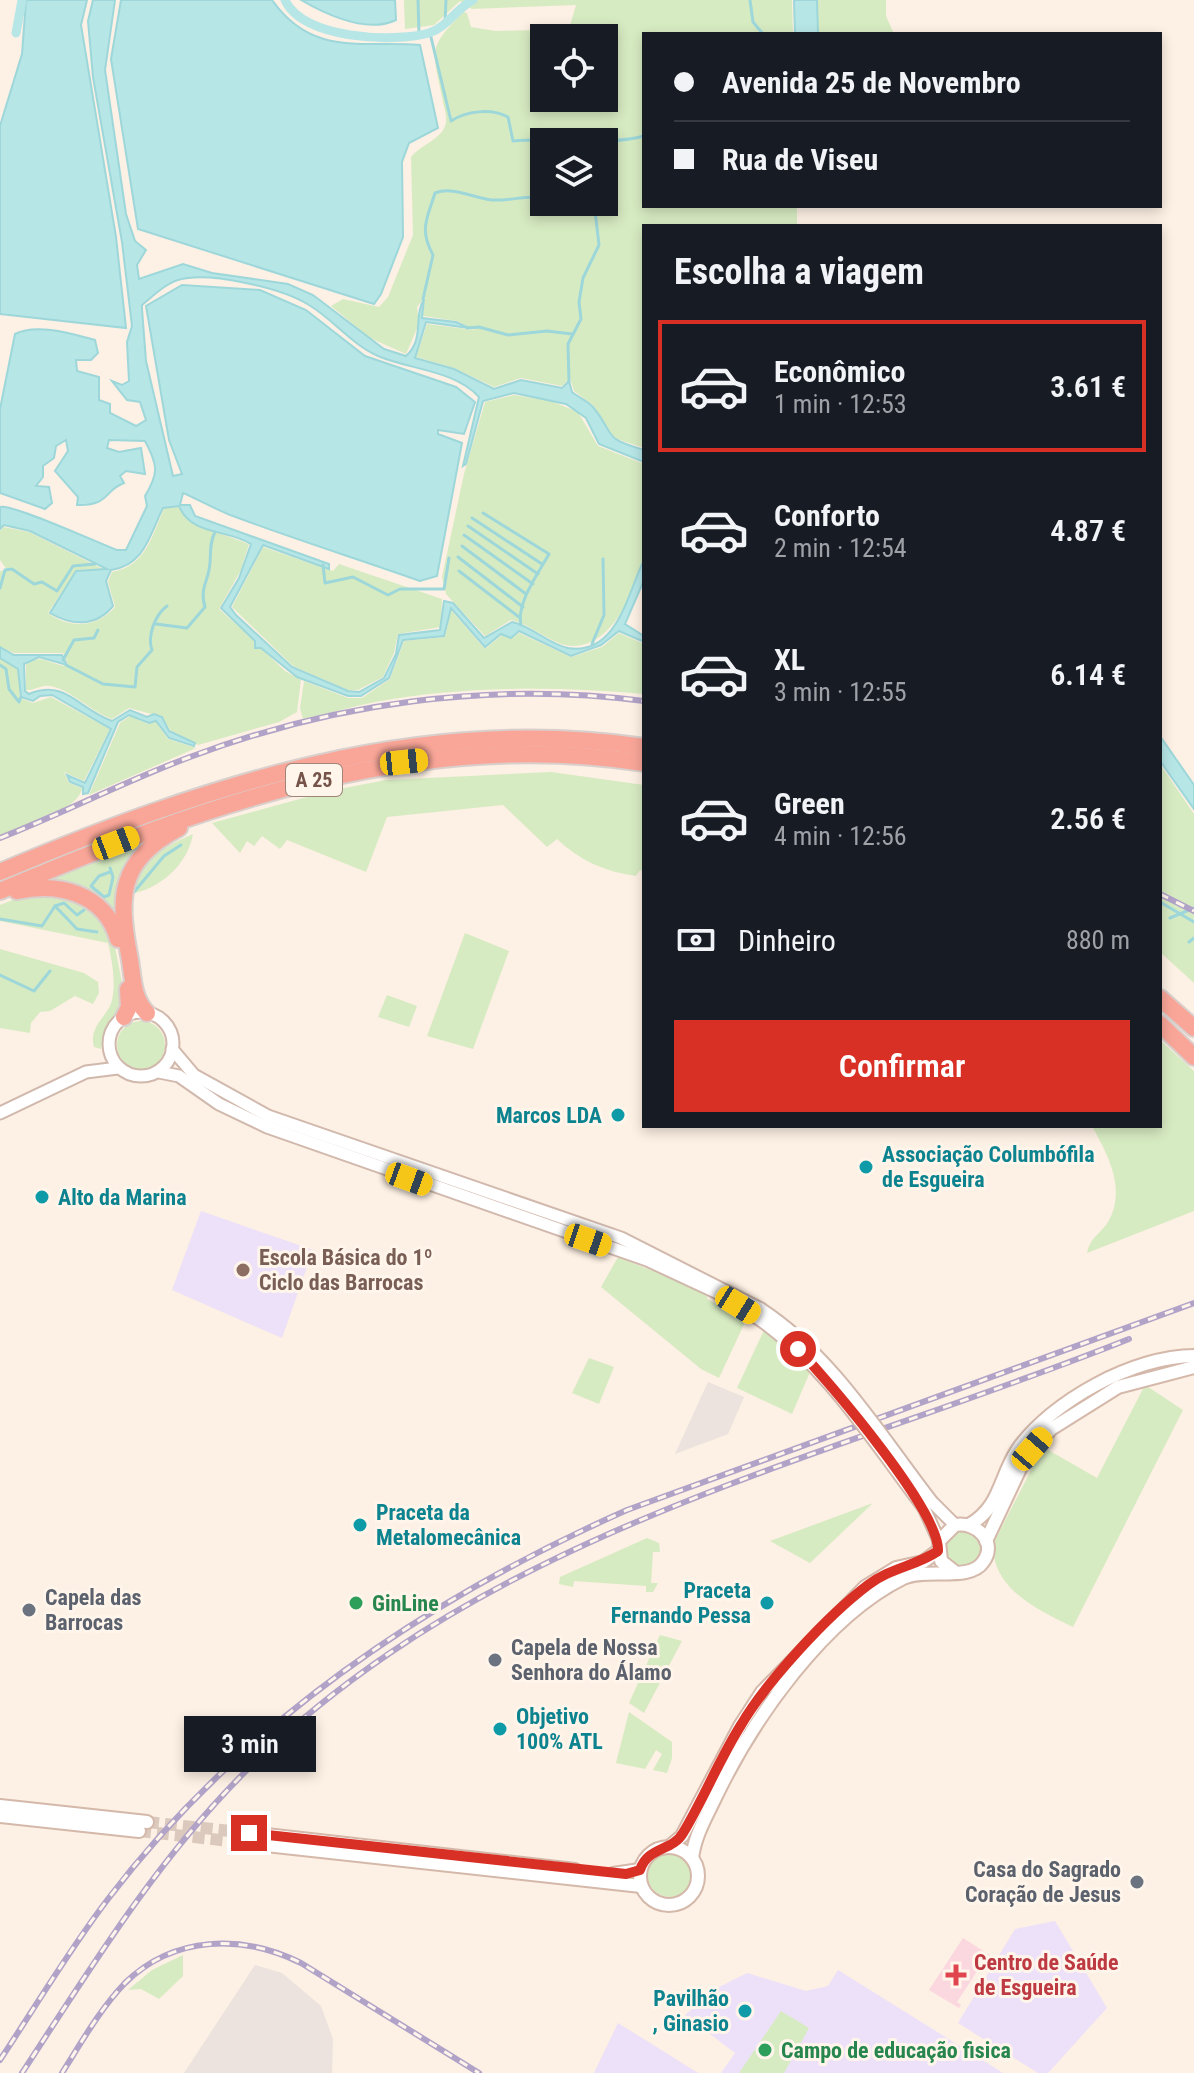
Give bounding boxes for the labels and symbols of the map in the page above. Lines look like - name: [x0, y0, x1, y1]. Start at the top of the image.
- car: [379, 748, 429, 776]
- road number: A 25: [286, 764, 342, 796]
- car: [89, 823, 143, 863]
- place label: Marcos LDA: [496, 1103, 602, 1128]
- marker: Marcos LDA: [609, 1106, 627, 1124]
- place label: Associação Columbófila de Esgueira: [882, 1142, 1095, 1192]
- marker: Associação Columbófila de Esgueira: [857, 1158, 875, 1176]
- car: [382, 1160, 436, 1198]
- place label: Alto da Marina: [58, 1185, 187, 1210]
- marker: Alto da Marina: [33, 1188, 51, 1206]
- car: [561, 1221, 615, 1259]
- place label: Escola Básica do 1º Ciclo das Barrocas: [259, 1245, 433, 1295]
- marker: Escola Básica do 1º Ciclo das Barrocas: [234, 1261, 252, 1279]
- car: [711, 1282, 765, 1328]
- route start: [780, 1331, 816, 1367]
- car: [1007, 1423, 1057, 1475]
- place label: Praceta da Metalomecânica: [376, 1500, 521, 1550]
- marker: Praceta da Metalomecânica: [351, 1516, 369, 1534]
- place label: Praceta Fernando Pessa: [611, 1578, 751, 1628]
- place label: Capela das Barrocas: [45, 1585, 142, 1635]
- place label: GinLine: [372, 1591, 439, 1616]
- marker: GinLine: [347, 1594, 365, 1612]
- marker: Praceta Fernando Pessa: [758, 1594, 776, 1612]
- marker: Capela das Barrocas: [20, 1601, 38, 1619]
- place label: Capela de Nossa Senhora do Álamo: [511, 1635, 672, 1685]
- marker: Capela de Nossa Senhora do Álamo: [486, 1651, 504, 1669]
- place label: Objetivo 100% ATL: [516, 1704, 603, 1754]
- callout: 3 min: [183, 1717, 315, 1773]
- marker: Objetivo 100% ATL: [491, 1720, 509, 1738]
- route end: [231, 1815, 267, 1851]
- place label: Casa do Sagrado Coração de Jesus: [965, 1857, 1121, 1907]
- marker: Casa do Sagrado Coração de Jesus: [1128, 1873, 1146, 1891]
- place label: Centro de Saúde de Esgueira: [974, 1950, 1119, 2000]
- marker: Centro de Saúde de Esgueira: [945, 1964, 967, 1986]
- place label: Pavilhão , Ginasio: [652, 1986, 729, 2036]
- marker: Pavilhão , Ginasio: [736, 2002, 754, 2020]
- place label: Campo de educação fisica: [781, 2038, 1011, 2063]
- marker: Campo de educação fisica: [756, 2041, 774, 2059]

